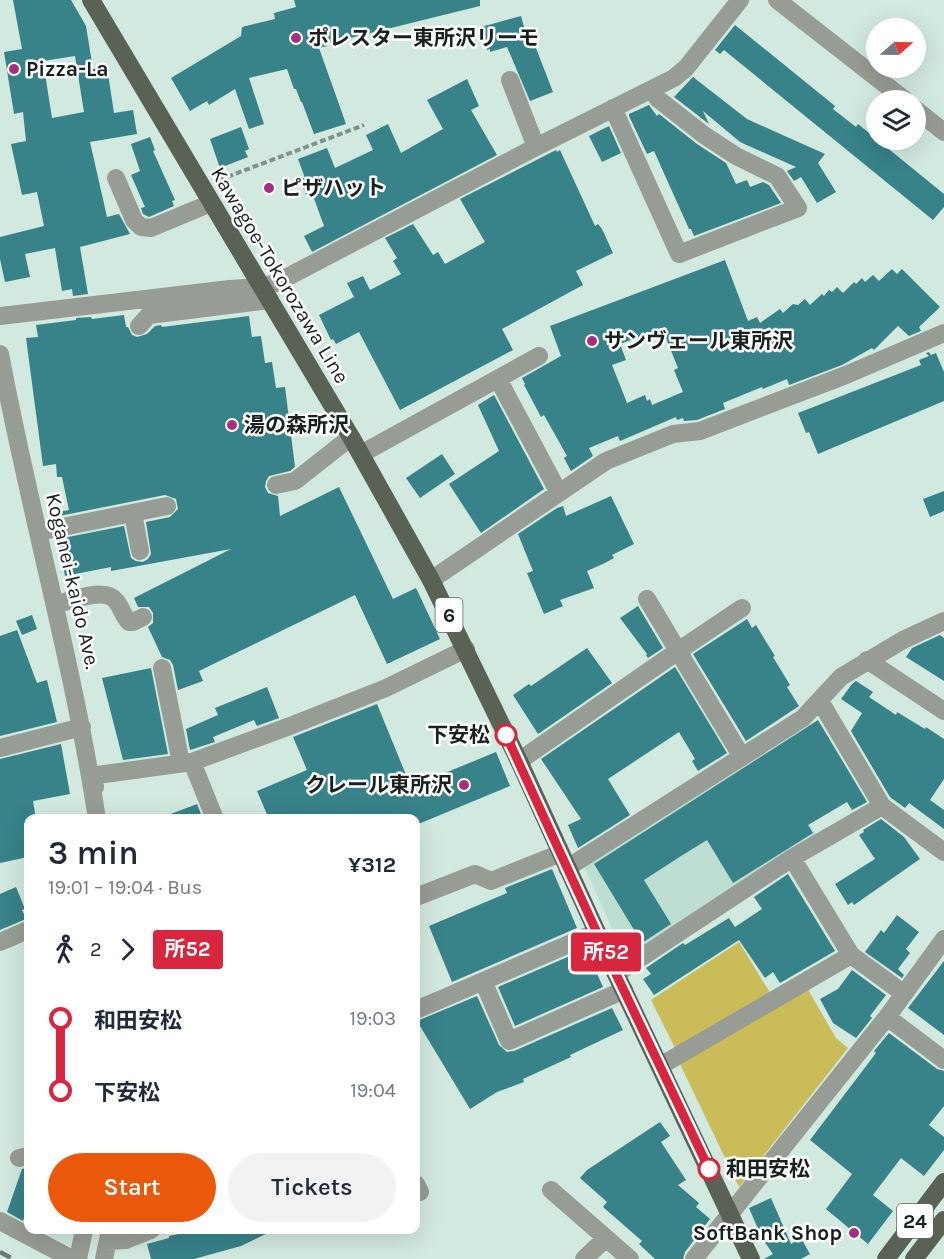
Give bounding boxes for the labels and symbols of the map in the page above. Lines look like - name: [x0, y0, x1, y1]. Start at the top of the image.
- north arrow: [866, 18, 926, 78]
- place label: ポレスター東所沢リーモ: [308, 26, 539, 50]
- marker: ポレスター東所沢リーモ: [289, 31, 303, 45]
- place label: Pizza-La: [26, 57, 109, 81]
- marker: Pizza-La: [7, 62, 21, 76]
- street label: Kawagoe-Tokorozawa Line: [206, 163, 354, 387]
- place label: ピザハット: [281, 176, 386, 200]
- marker: ピザハット: [262, 181, 276, 195]
- place label: サンヴェール東所沢: [604, 329, 793, 353]
- marker: サンヴェール東所沢: [585, 334, 599, 348]
- place label: 湯の森所沢: [244, 413, 349, 437]
- marker: 湯の森所沢: [225, 418, 239, 432]
- street label: Koganei-kaido Ave.: [41, 491, 105, 672]
- road number: 6: [436, 598, 462, 632]
- place label: 下安松: [427, 723, 490, 747]
- marker: 下安松: [495, 724, 517, 746]
- place label: クレール東所沢: [305, 773, 452, 797]
- marker: クレール東所沢: [457, 778, 471, 792]
- line badge: 所52: [572, 932, 640, 972]
- place label: 和田安松: [726, 1157, 810, 1181]
- marker: 和田安松: [698, 1158, 720, 1180]
- road number: 24: [897, 1204, 933, 1238]
- place label: SoftBank Shop: [693, 1221, 842, 1245]
- marker: SoftBank Shop: [847, 1226, 861, 1240]

